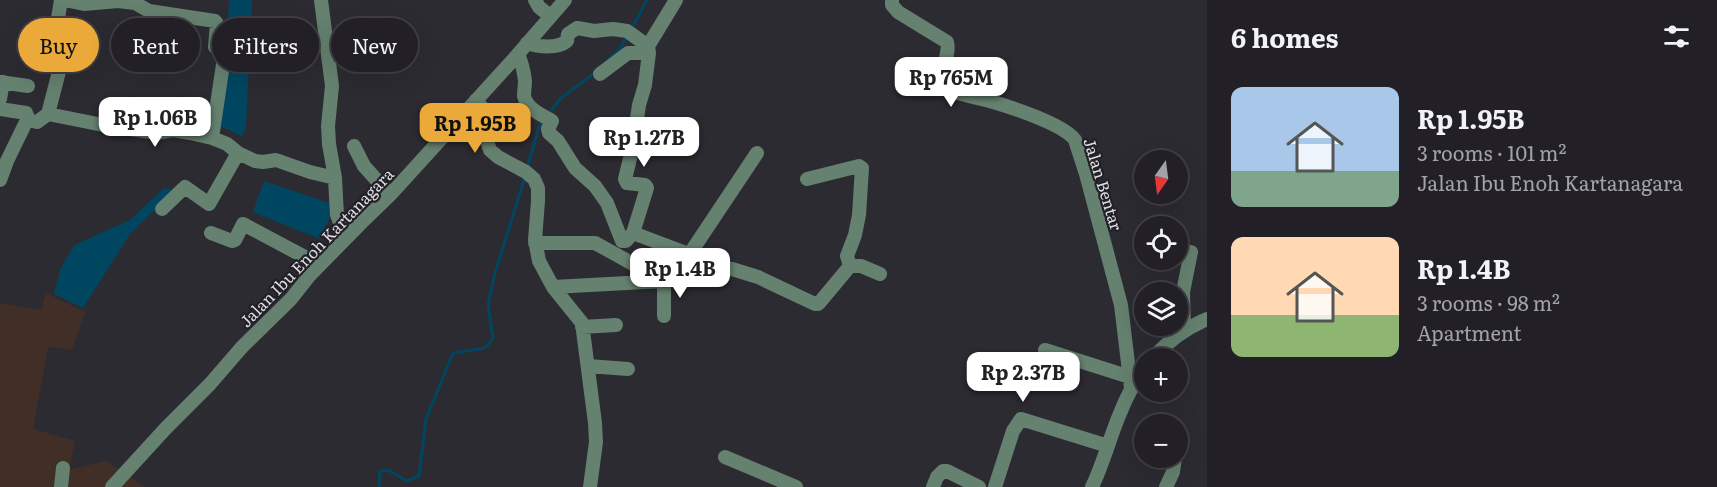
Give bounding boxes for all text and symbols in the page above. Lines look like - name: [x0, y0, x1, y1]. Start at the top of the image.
- text: 6 homes: [1231, 17, 1338, 56]
- chip: Buy: [18, 18, 99, 72]
- chip: Rent: [111, 18, 200, 72]
- chip: Filters: [212, 18, 319, 72]
- chip: New: [331, 18, 418, 72]
- icon: filters: [1660, 20, 1693, 53]
- pin: Rp 765M: [896, 57, 1006, 108]
- text: Rp 765M: [909, 61, 993, 91]
- pin: Rp 1.06B: [93, 97, 217, 148]
- text: Rp 1.95B: [1417, 98, 1524, 137]
- text: Rp 1.06B: [113, 101, 197, 131]
- pin: Rp 1.95B: [413, 103, 537, 154]
- text: Rp 1.95B: [434, 107, 516, 137]
- icon: home: [1279, 111, 1351, 183]
- pin: Rp 1.27B: [582, 117, 706, 168]
- text: Rp 1.27B: [603, 121, 685, 151]
- street label: Jalan Bentar: [1079, 135, 1130, 234]
- text: 3 rooms · 101 m²: [1417, 137, 1566, 167]
- north arrow: [1134, 150, 1188, 204]
- map controls: [1134, 150, 1188, 468]
- street label: Jalan Ibu Enoh Kartanagara: [233, 162, 399, 332]
- text: Jalan Ibu Enoh Kartanagara: [1417, 167, 1683, 197]
- button: locate: [1134, 216, 1188, 270]
- pin: Rp 1.4B: [625, 248, 735, 299]
- text: Rp 1.4B: [1417, 248, 1510, 287]
- text: Rp 1.4B: [644, 252, 716, 282]
- icon: home: [1279, 261, 1351, 333]
- button: layers: [1134, 282, 1188, 336]
- text: 3 rooms · 98 m²: [1417, 287, 1560, 317]
- text: Apartment: [1417, 317, 1522, 347]
- button: +: [1134, 348, 1188, 402]
- pin: Rp 2.37B: [961, 352, 1085, 403]
- text: Rp 2.37B: [981, 356, 1065, 386]
- button: −: [1134, 414, 1188, 468]

